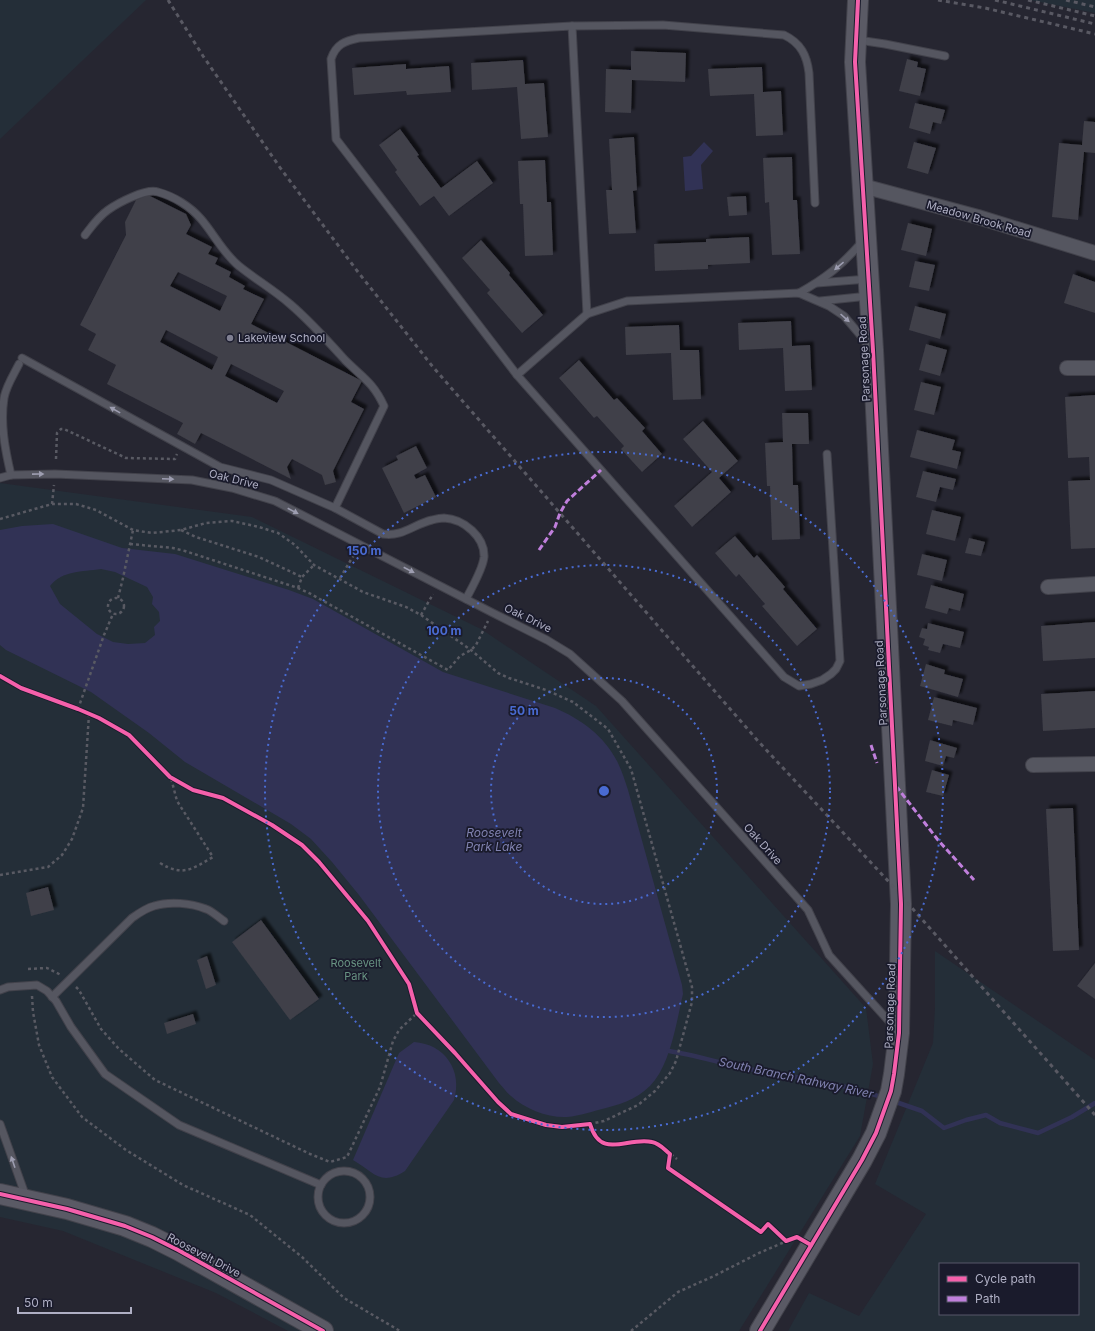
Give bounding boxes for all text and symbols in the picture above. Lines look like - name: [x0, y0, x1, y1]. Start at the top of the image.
- street label: Meadow Brook Road: [925, 197, 1033, 241]
- one-way arrow: [834, 261, 845, 270]
- one-way arrow: [840, 313, 850, 322]
- street label: Parsonage Road: [855, 316, 873, 402]
- place label: Lakeview School: [238, 331, 325, 345]
- marker: Lakeview School: [225, 333, 235, 343]
- one-way arrow: [109, 406, 121, 413]
- street label: Oak Drive: [208, 466, 260, 492]
- one-way arrow: [32, 471, 45, 477]
- one-way arrow: [162, 476, 175, 482]
- one-way arrow: [287, 508, 299, 514]
- text: 150 m: [347, 543, 381, 558]
- one-way arrow: [403, 567, 415, 573]
- street label: Oak Drive: [502, 601, 554, 635]
- text: 100 m: [426, 623, 462, 638]
- street label: Parsonage Road: [872, 640, 890, 726]
- text: 50 m: [509, 703, 539, 718]
- centre of rings: [597, 784, 611, 798]
- street label: Oak Drive: [741, 820, 785, 868]
- water label: Roosevelt Park Lake: [465, 825, 523, 854]
- park label: Roosevelt Park: [331, 956, 382, 983]
- street label: Parsonage Road: [882, 963, 898, 1049]
- water label: South Branch Rahway River: [717, 1054, 875, 1101]
- one-way arrow: [10, 1156, 16, 1168]
- street label: Roosevelt Drive: [165, 1230, 243, 1280]
- legend: [939, 1263, 1079, 1315]
- text: Cycle path: [975, 1271, 1036, 1286]
- scale bar: [18, 1289, 131, 1315]
- text: Path: [975, 1291, 1000, 1306]
- text: 50 m: [24, 1295, 53, 1310]

